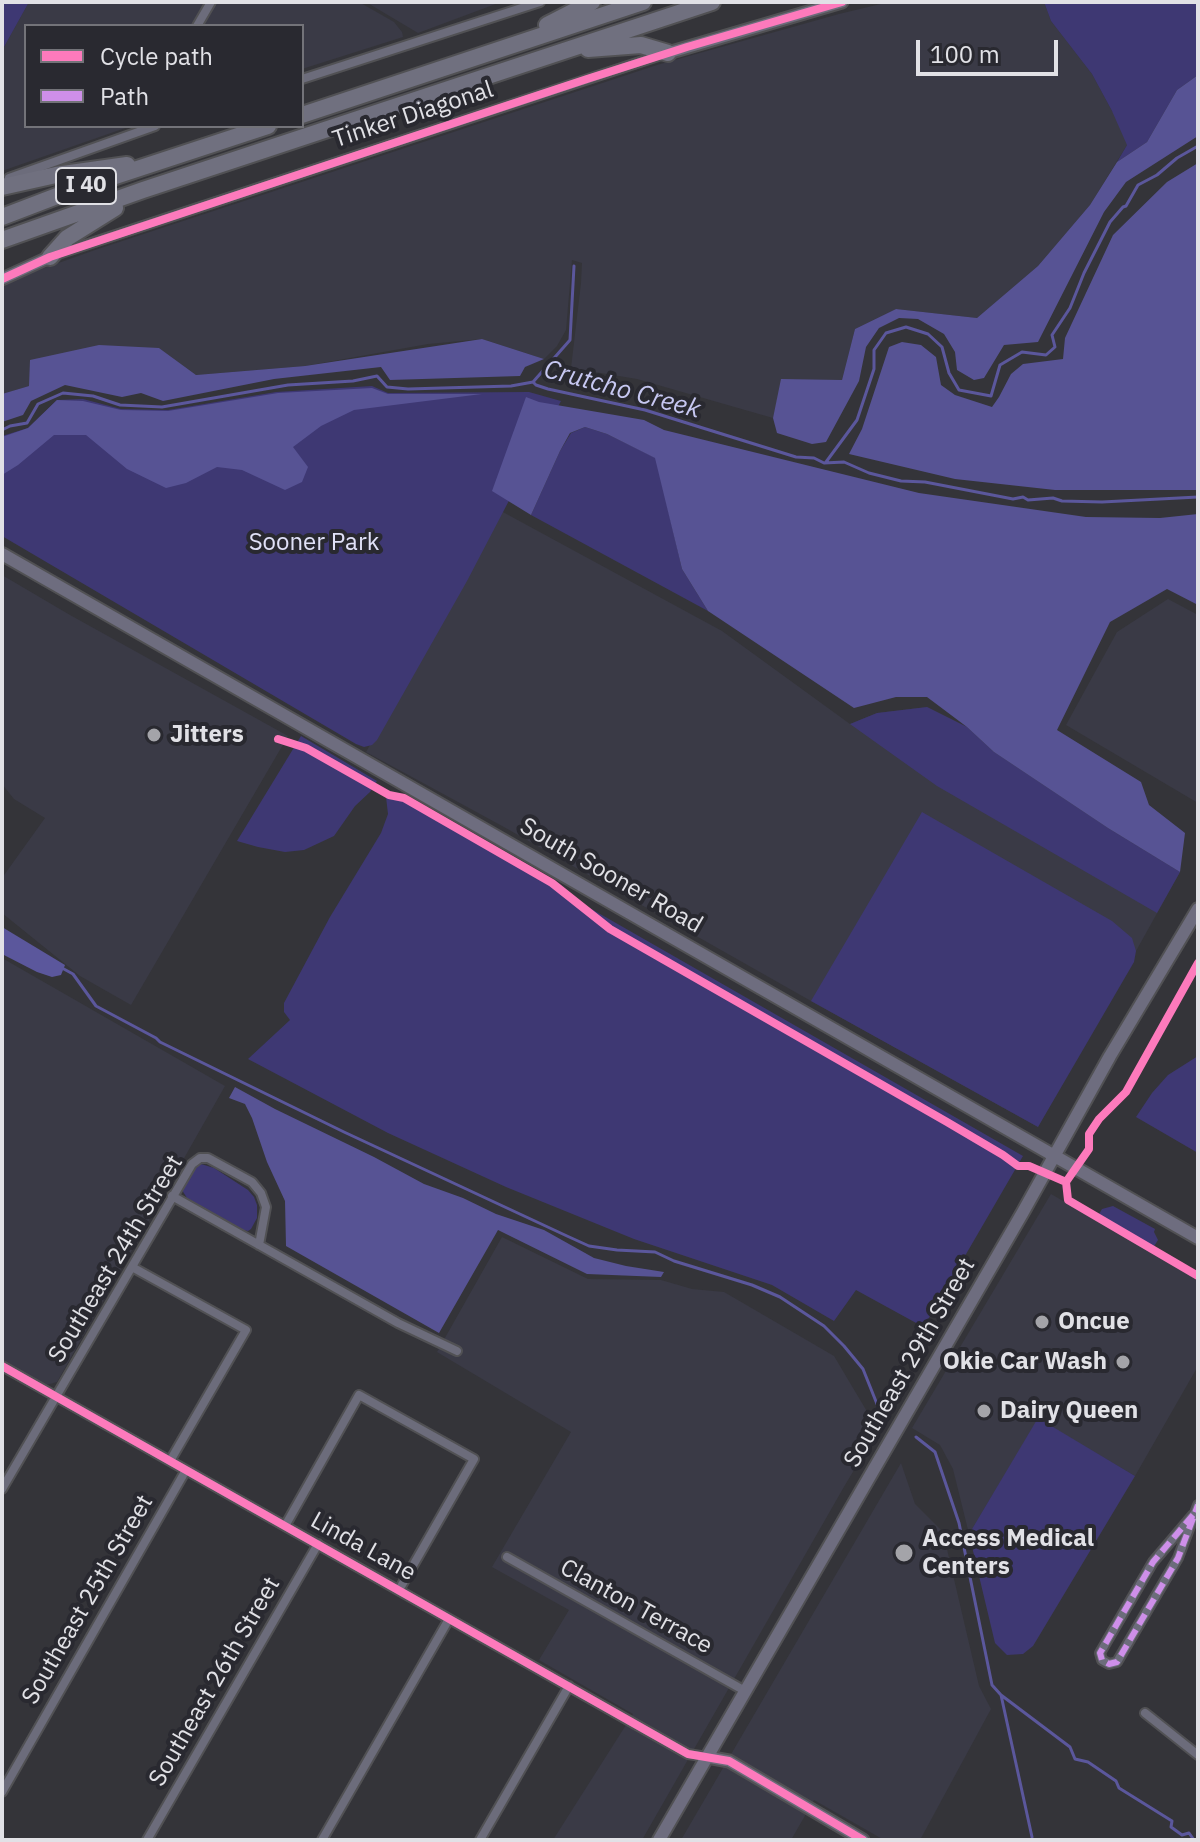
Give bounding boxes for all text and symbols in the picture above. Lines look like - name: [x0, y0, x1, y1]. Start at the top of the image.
- legend: [24, 24, 304, 128]
- scale bar: [920, 24, 1062, 74]
- text: 100 m: [930, 38, 1000, 70]
- text: Cycle path: [100, 40, 213, 72]
- street label: Tinker Diagonal: [329, 75, 497, 155]
- text: Path: [100, 80, 149, 112]
- road number: I 40: [56, 168, 116, 204]
- water label: Crutcho Creek: [540, 354, 704, 426]
- park label: Sooner Park: [249, 529, 379, 557]
- place label: Jitters: [170, 721, 244, 749]
- marker: Jitters: [145, 726, 163, 744]
- street label: South Sooner Road: [515, 812, 707, 940]
- street label: Southeast 24th Street: [43, 1150, 189, 1368]
- street label: Southeast 29th Street: [838, 1253, 982, 1473]
- place label: Oncue: [1058, 1308, 1130, 1336]
- marker: Oncue: [1033, 1313, 1051, 1331]
- place label: Okie Car Wash: [943, 1348, 1107, 1376]
- marker: Okie Car Wash: [1114, 1353, 1132, 1371]
- place label: Dairy Queen: [1000, 1397, 1138, 1425]
- marker: Dairy Queen: [975, 1402, 993, 1420]
- street label: Southeast 25th Street: [16, 1490, 160, 1710]
- street label: Linda Lane: [305, 1506, 421, 1588]
- place label: Access Medical Centers: [922, 1525, 1094, 1581]
- marker: Access Medical Centers: [893, 1542, 915, 1564]
- street label: Clanton Terrace: [555, 1553, 717, 1661]
- street label: Southeast 26th Street: [143, 1572, 287, 1792]

